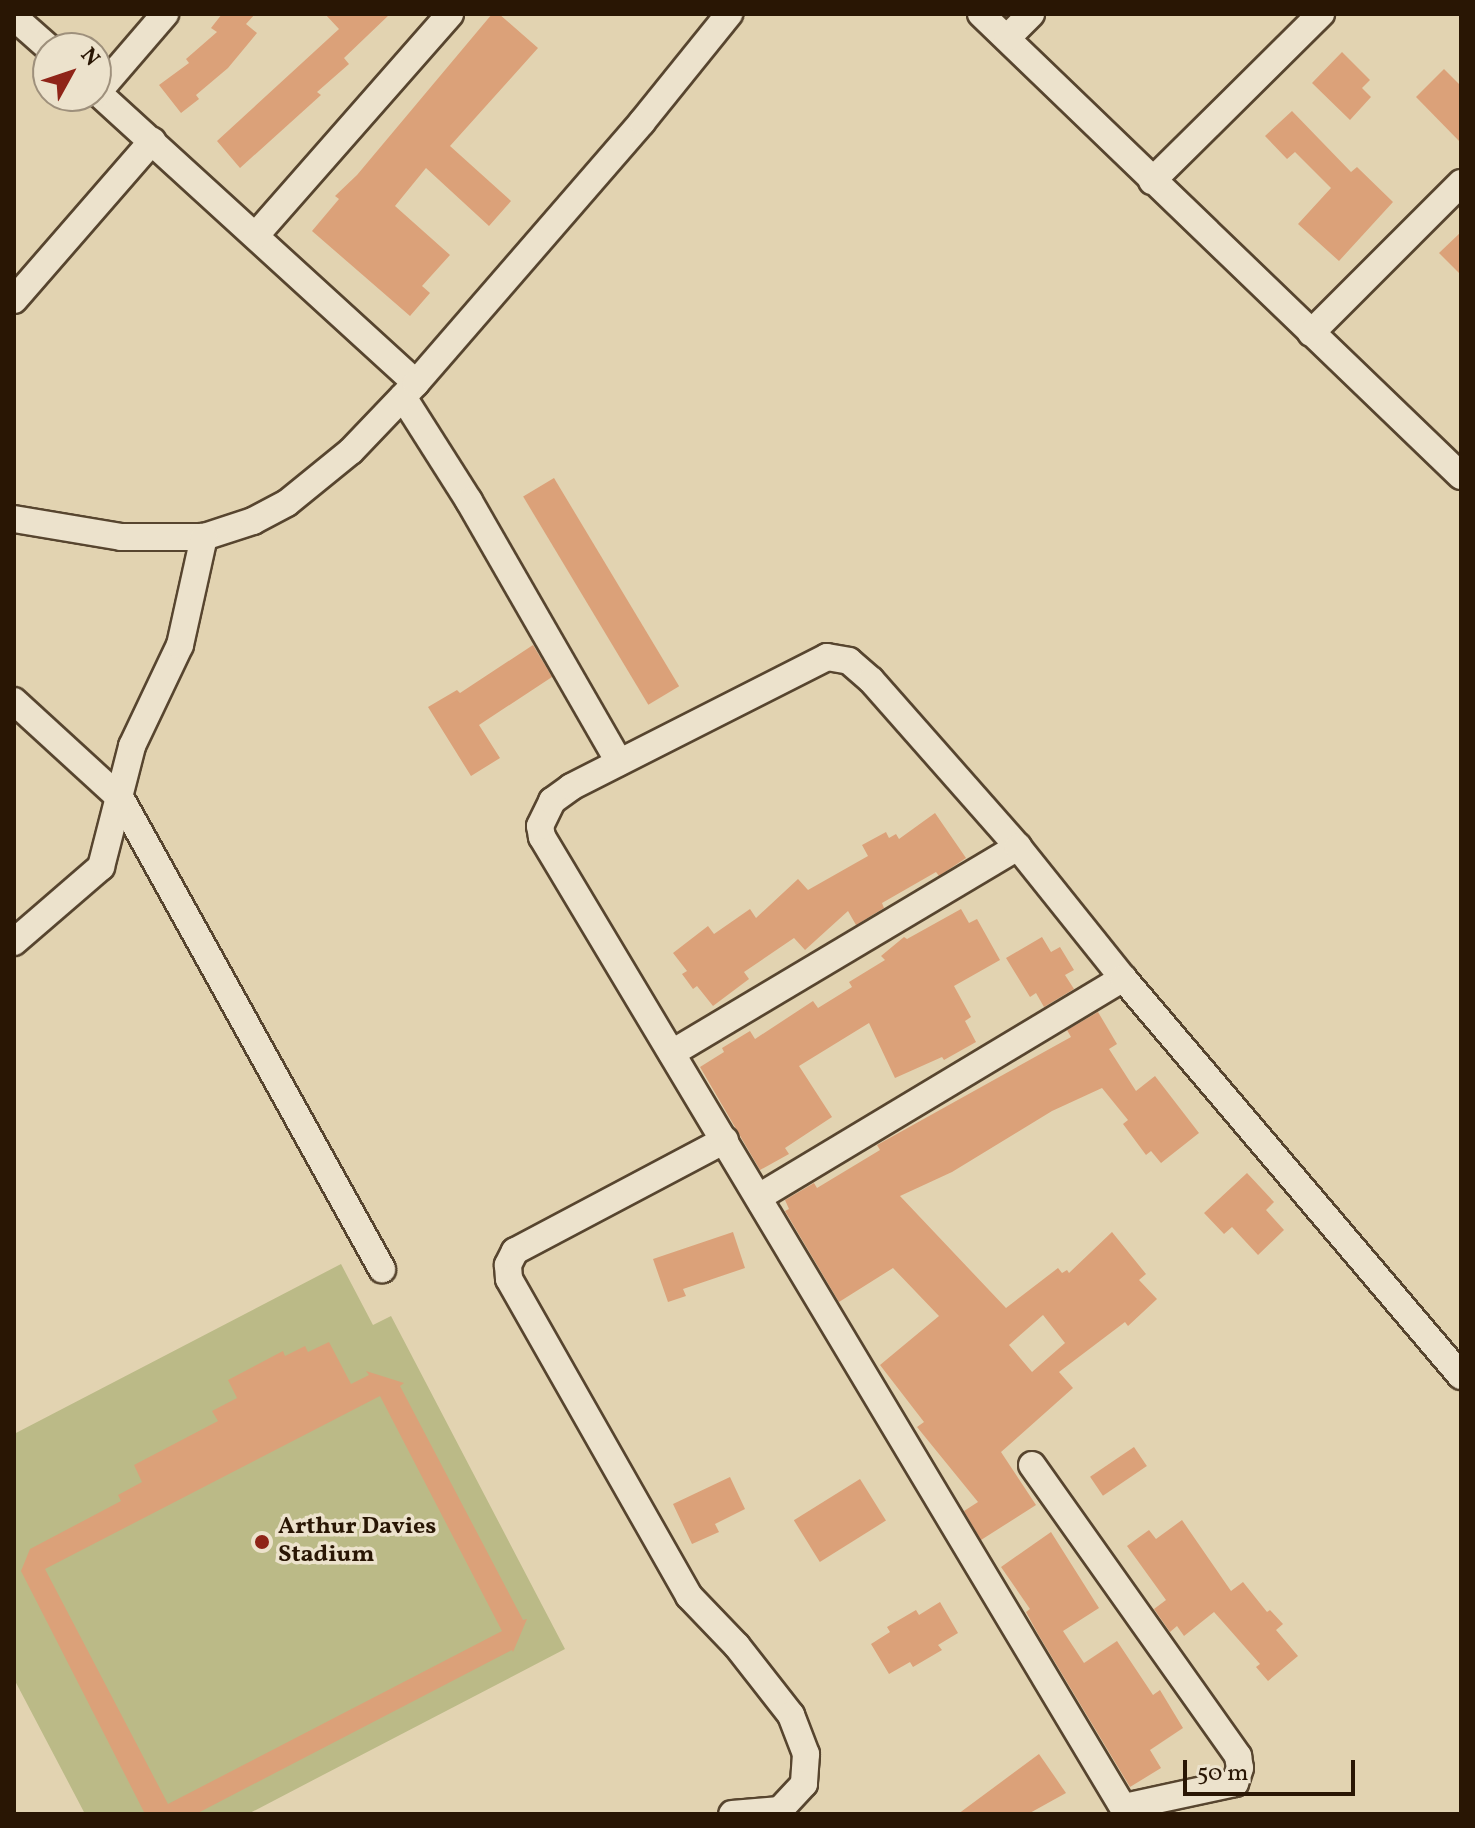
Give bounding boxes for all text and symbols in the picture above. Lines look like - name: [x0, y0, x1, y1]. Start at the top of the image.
- north arrow: [32, 32, 112, 112]
- text: N: [72, 41, 106, 74]
- place label: Arthur Davies Stadium: [278, 1514, 436, 1570]
- marker: Arthur Davies Stadium: [253, 1533, 271, 1551]
- scale bar: [1187, 1744, 1359, 1794]
- text: 50 m: [1197, 1757, 1249, 1791]

